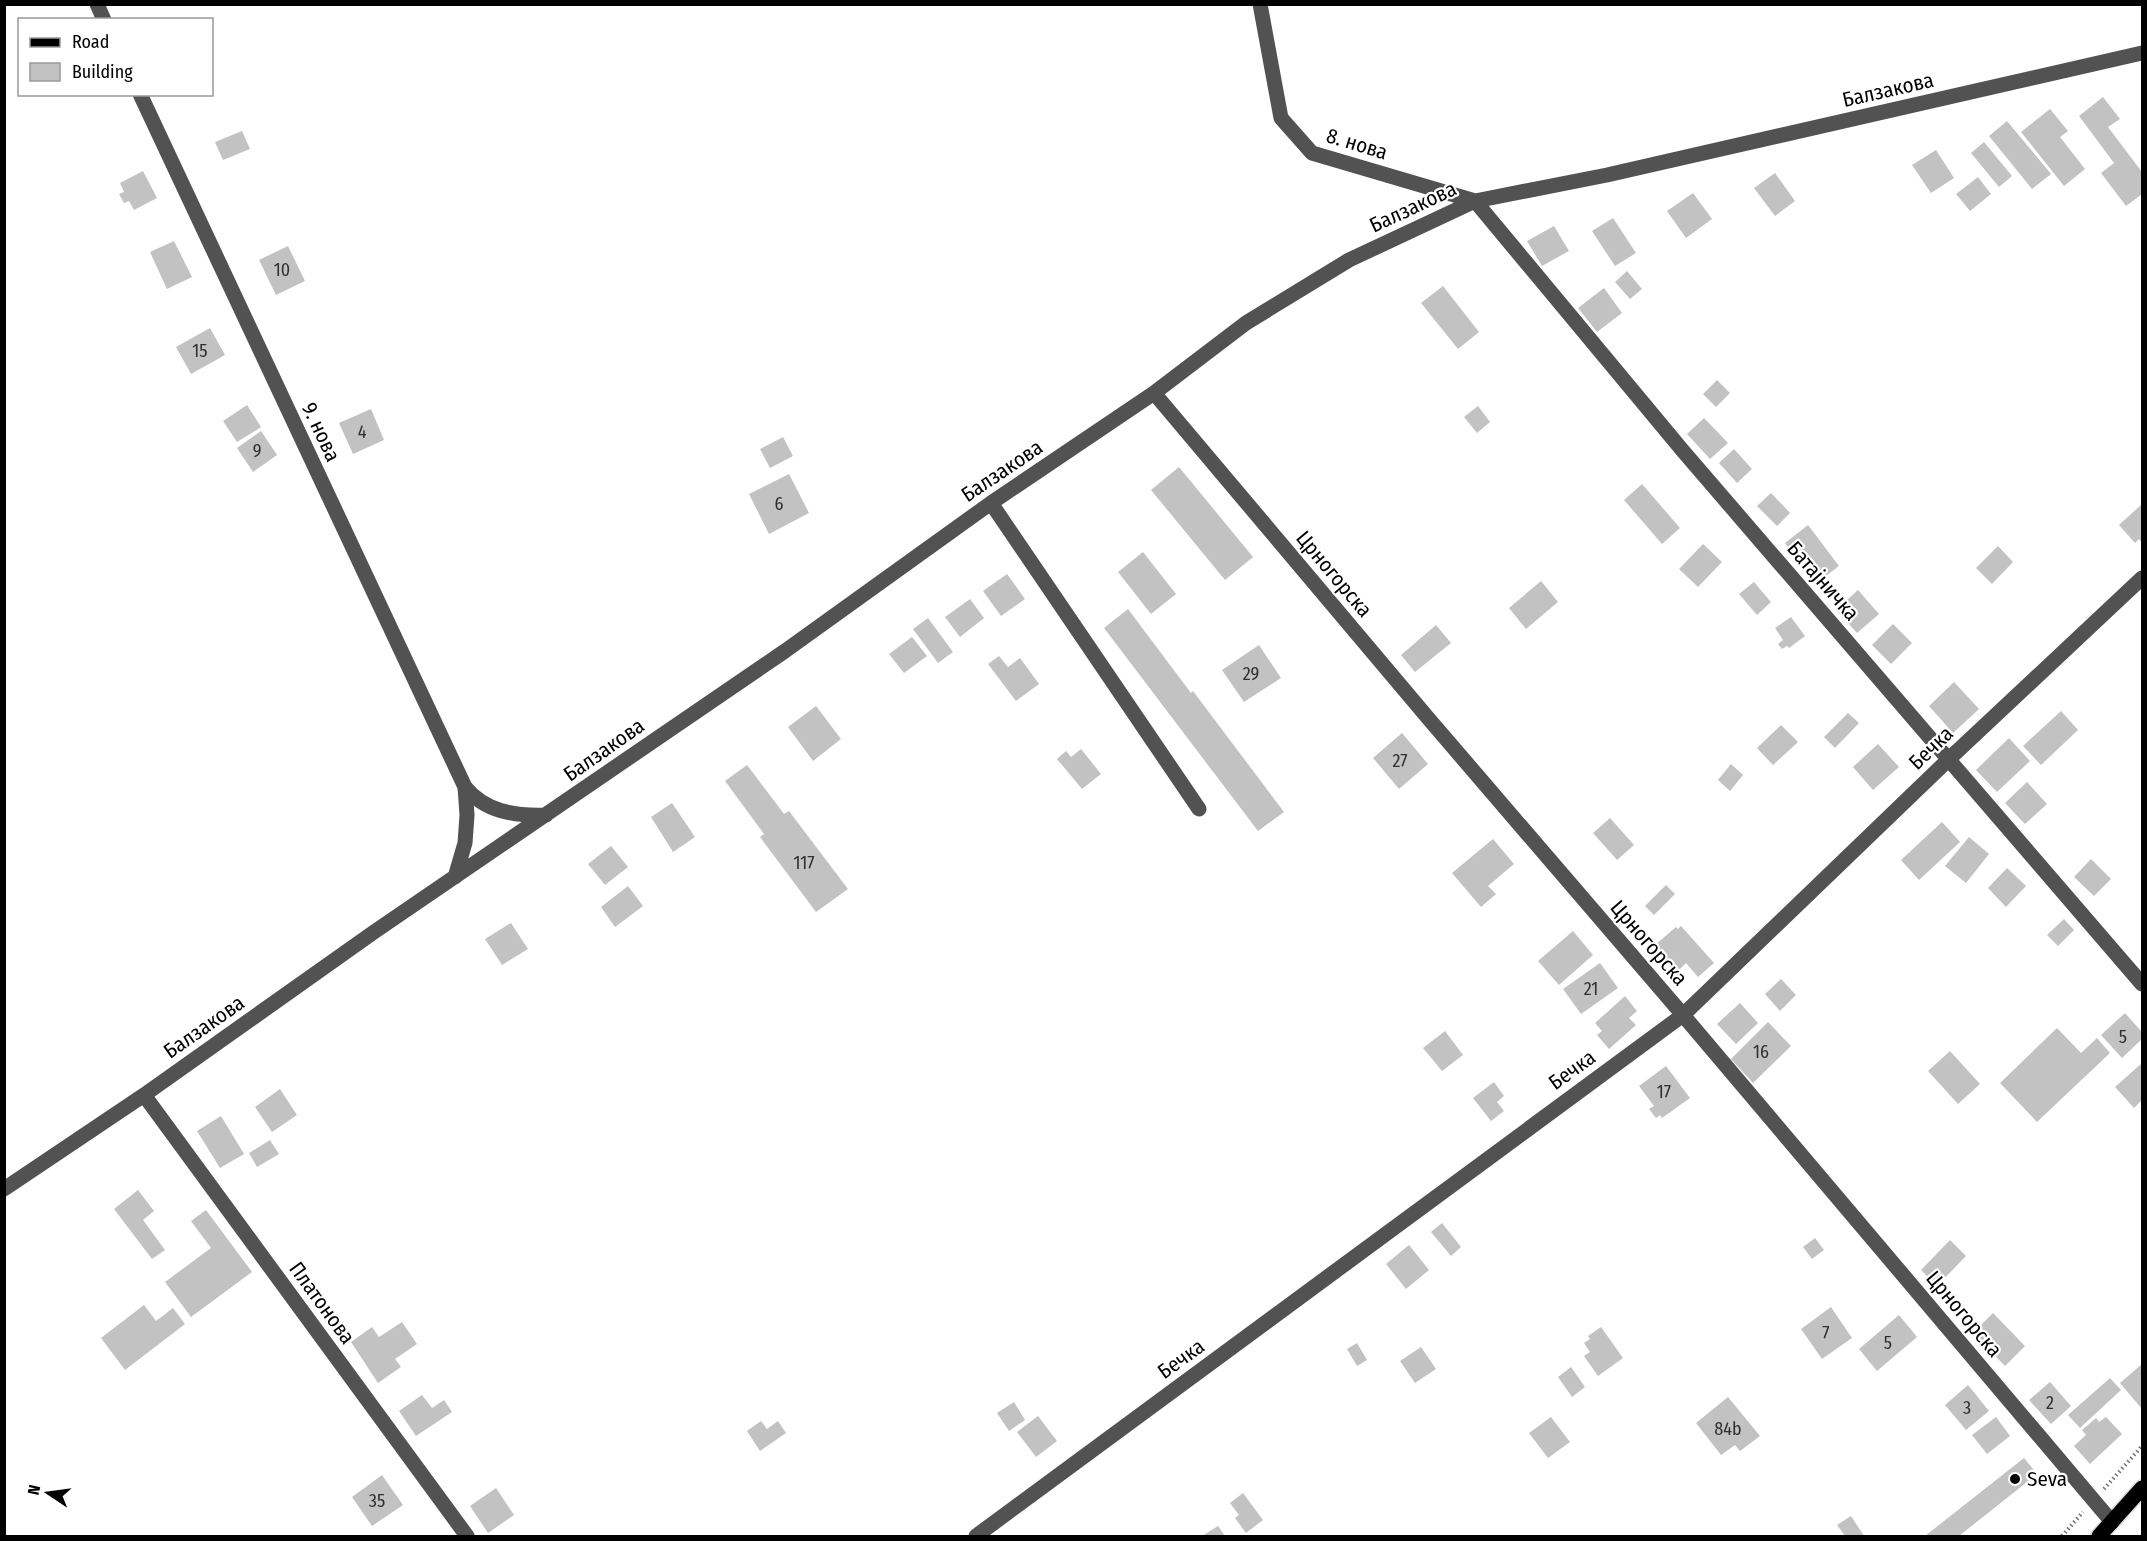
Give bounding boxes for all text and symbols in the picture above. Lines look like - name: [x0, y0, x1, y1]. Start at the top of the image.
- legend: [18, 18, 213, 96]
- text: Road: [72, 31, 109, 53]
- text: Building: [72, 61, 133, 83]
- street label: Балзакова: [1840, 67, 1936, 113]
- street label: 8. нова: [1323, 122, 1391, 166]
- street label: Балзакова: [1365, 176, 1461, 238]
- house number: 10: [274, 259, 290, 281]
- house number: 15: [192, 340, 208, 362]
- street label: 9. нова: [296, 398, 346, 466]
- house number: 4: [358, 421, 367, 443]
- street label: Балзакова: [956, 434, 1048, 508]
- house number: 9: [253, 440, 261, 462]
- house number: 6: [775, 493, 784, 515]
- street label: Црногорска: [1290, 526, 1378, 622]
- street label: Батајничка: [1781, 536, 1865, 626]
- house number: 29: [1243, 663, 1259, 685]
- street label: Балзакова: [559, 713, 649, 787]
- street label: Бечка: [1903, 721, 1959, 775]
- house number: 27: [1392, 750, 1408, 772]
- house number: 117: [793, 852, 815, 874]
- street label: Црногорска: [1605, 895, 1693, 991]
- house number: 21: [1584, 978, 1598, 1000]
- street label: Балзакова: [159, 990, 249, 1064]
- house number: 5: [2119, 1026, 2127, 1048]
- house number: 16: [1753, 1041, 1769, 1063]
- street label: Бечка: [1543, 1044, 1601, 1096]
- house number: 17: [1657, 1081, 1671, 1103]
- street label: Платонова: [283, 1257, 361, 1349]
- street label: Црногорска: [1920, 1266, 2008, 1362]
- house number: 7: [1822, 1322, 1830, 1344]
- house number: 5: [1884, 1332, 1892, 1354]
- street label: Бечка: [1152, 1333, 1210, 1385]
- house number: 2: [2046, 1392, 2054, 1414]
- house number: 3: [1963, 1397, 1971, 1419]
- house number: 84b: [1714, 1418, 1742, 1440]
- north arrow: [18, 1463, 78, 1523]
- place label: Seva: [2027, 1466, 2067, 1492]
- marker: Seva: [2008, 1472, 2022, 1486]
- text: N: [24, 1483, 44, 1497]
- house number: 35: [369, 1490, 385, 1512]

